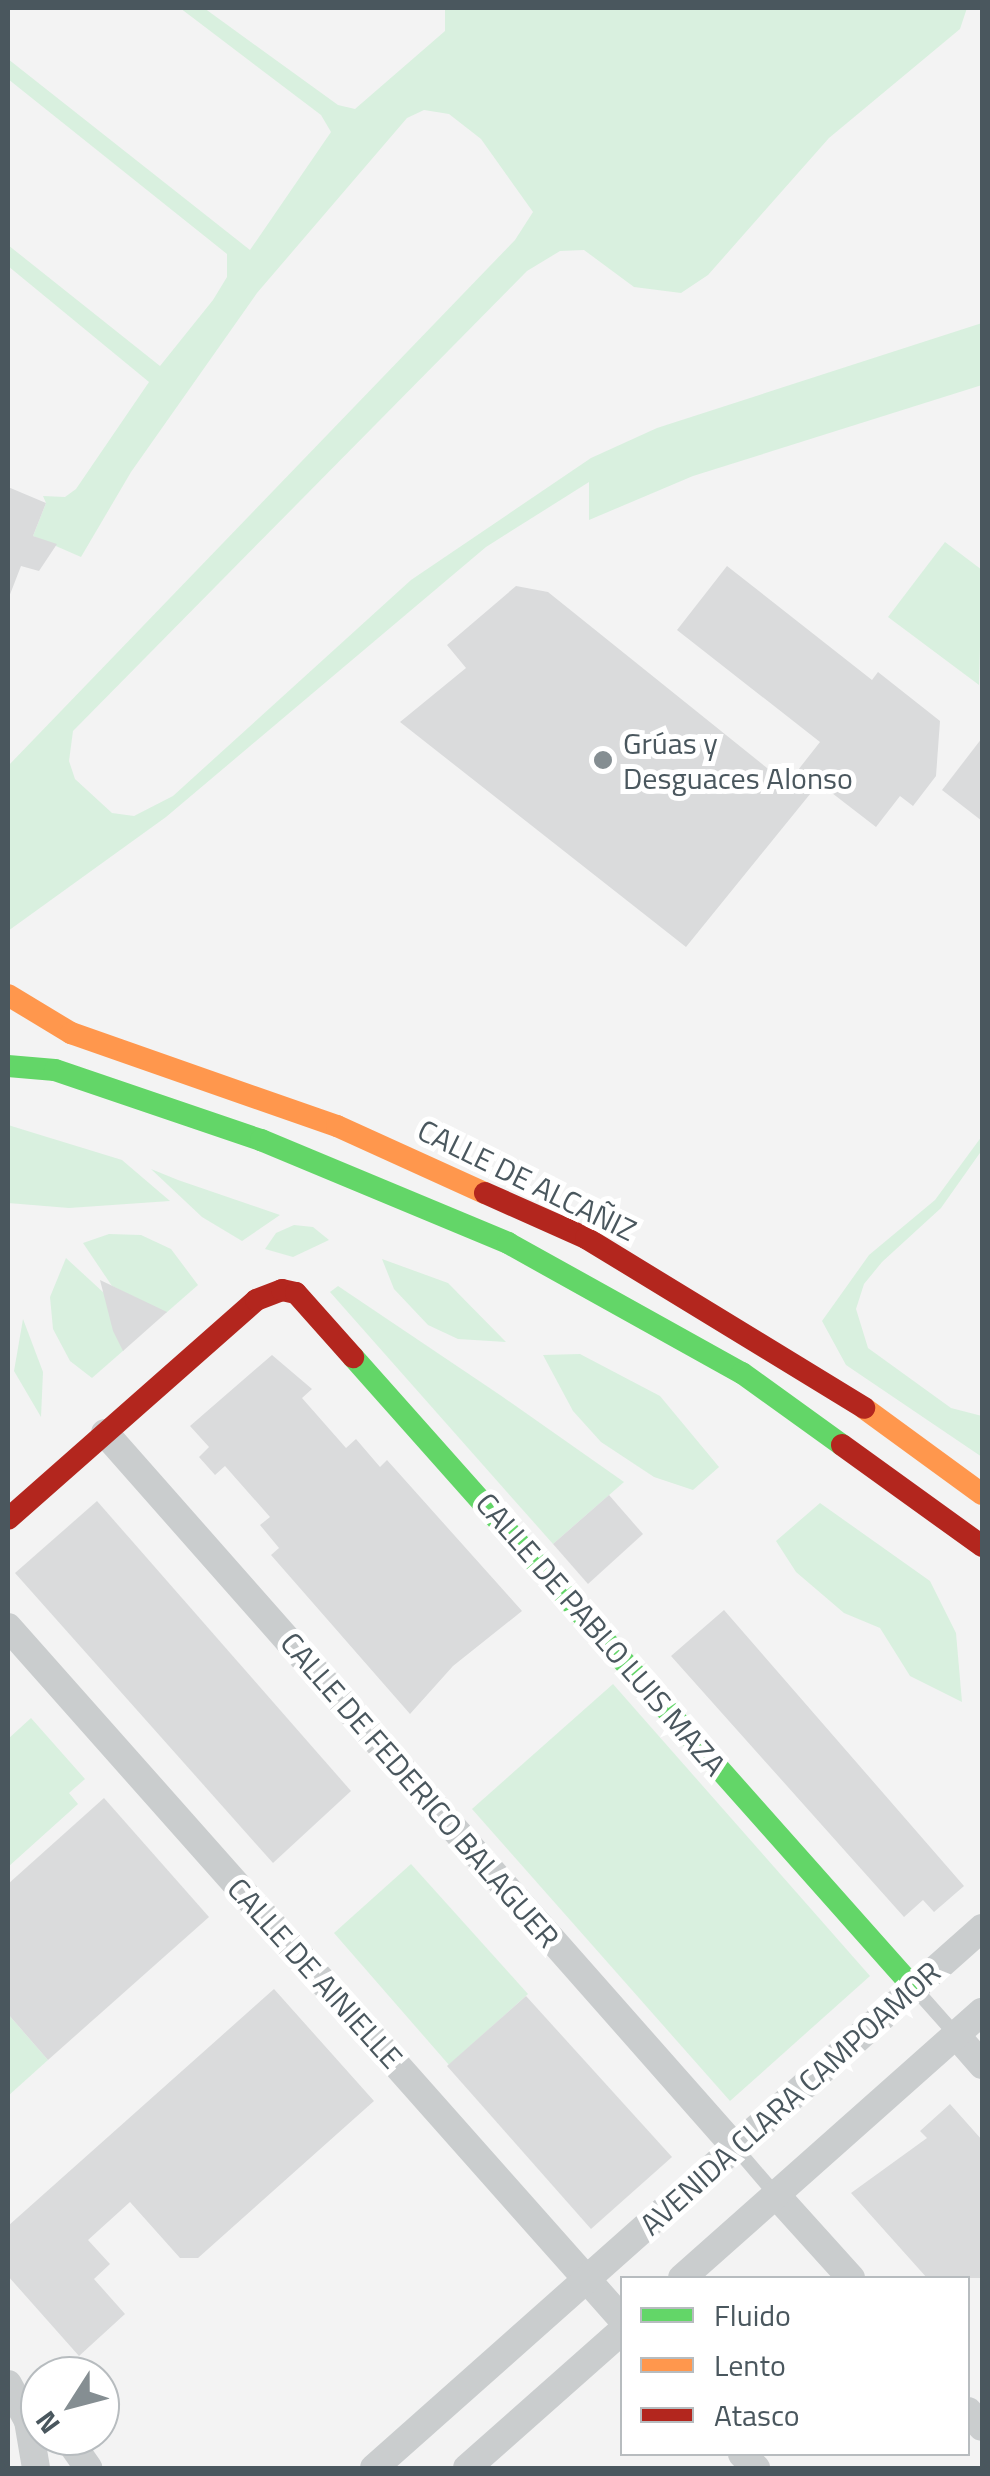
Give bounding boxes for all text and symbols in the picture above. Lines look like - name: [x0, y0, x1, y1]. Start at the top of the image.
- place label: Grúas y Desguaces Alonso: [623, 725, 853, 796]
- marker: Grúas y Desguaces Alonso: [592, 749, 614, 771]
- street label: CALLE DE ALCAÑIZ: [412, 1112, 642, 1248]
- street label: CALLE DE PABLO LUIS MAZA: [468, 1485, 734, 1783]
- street label: CALLE DE FEDERICO BALAGUER: [273, 1625, 567, 1955]
- street label: CALLE DE AINIELLE: [220, 1870, 410, 2076]
- street label: AVENIDA CLARA CAMPOAMOR: [632, 1954, 948, 2242]
- legend: [620, 2276, 970, 2456]
- text: Fluido: [714, 2292, 791, 2338]
- text: Lento: [714, 2342, 786, 2388]
- north arrow: [20, 2356, 120, 2456]
- text: Atasco: [714, 2392, 800, 2438]
- text: N: [24, 2402, 70, 2443]

